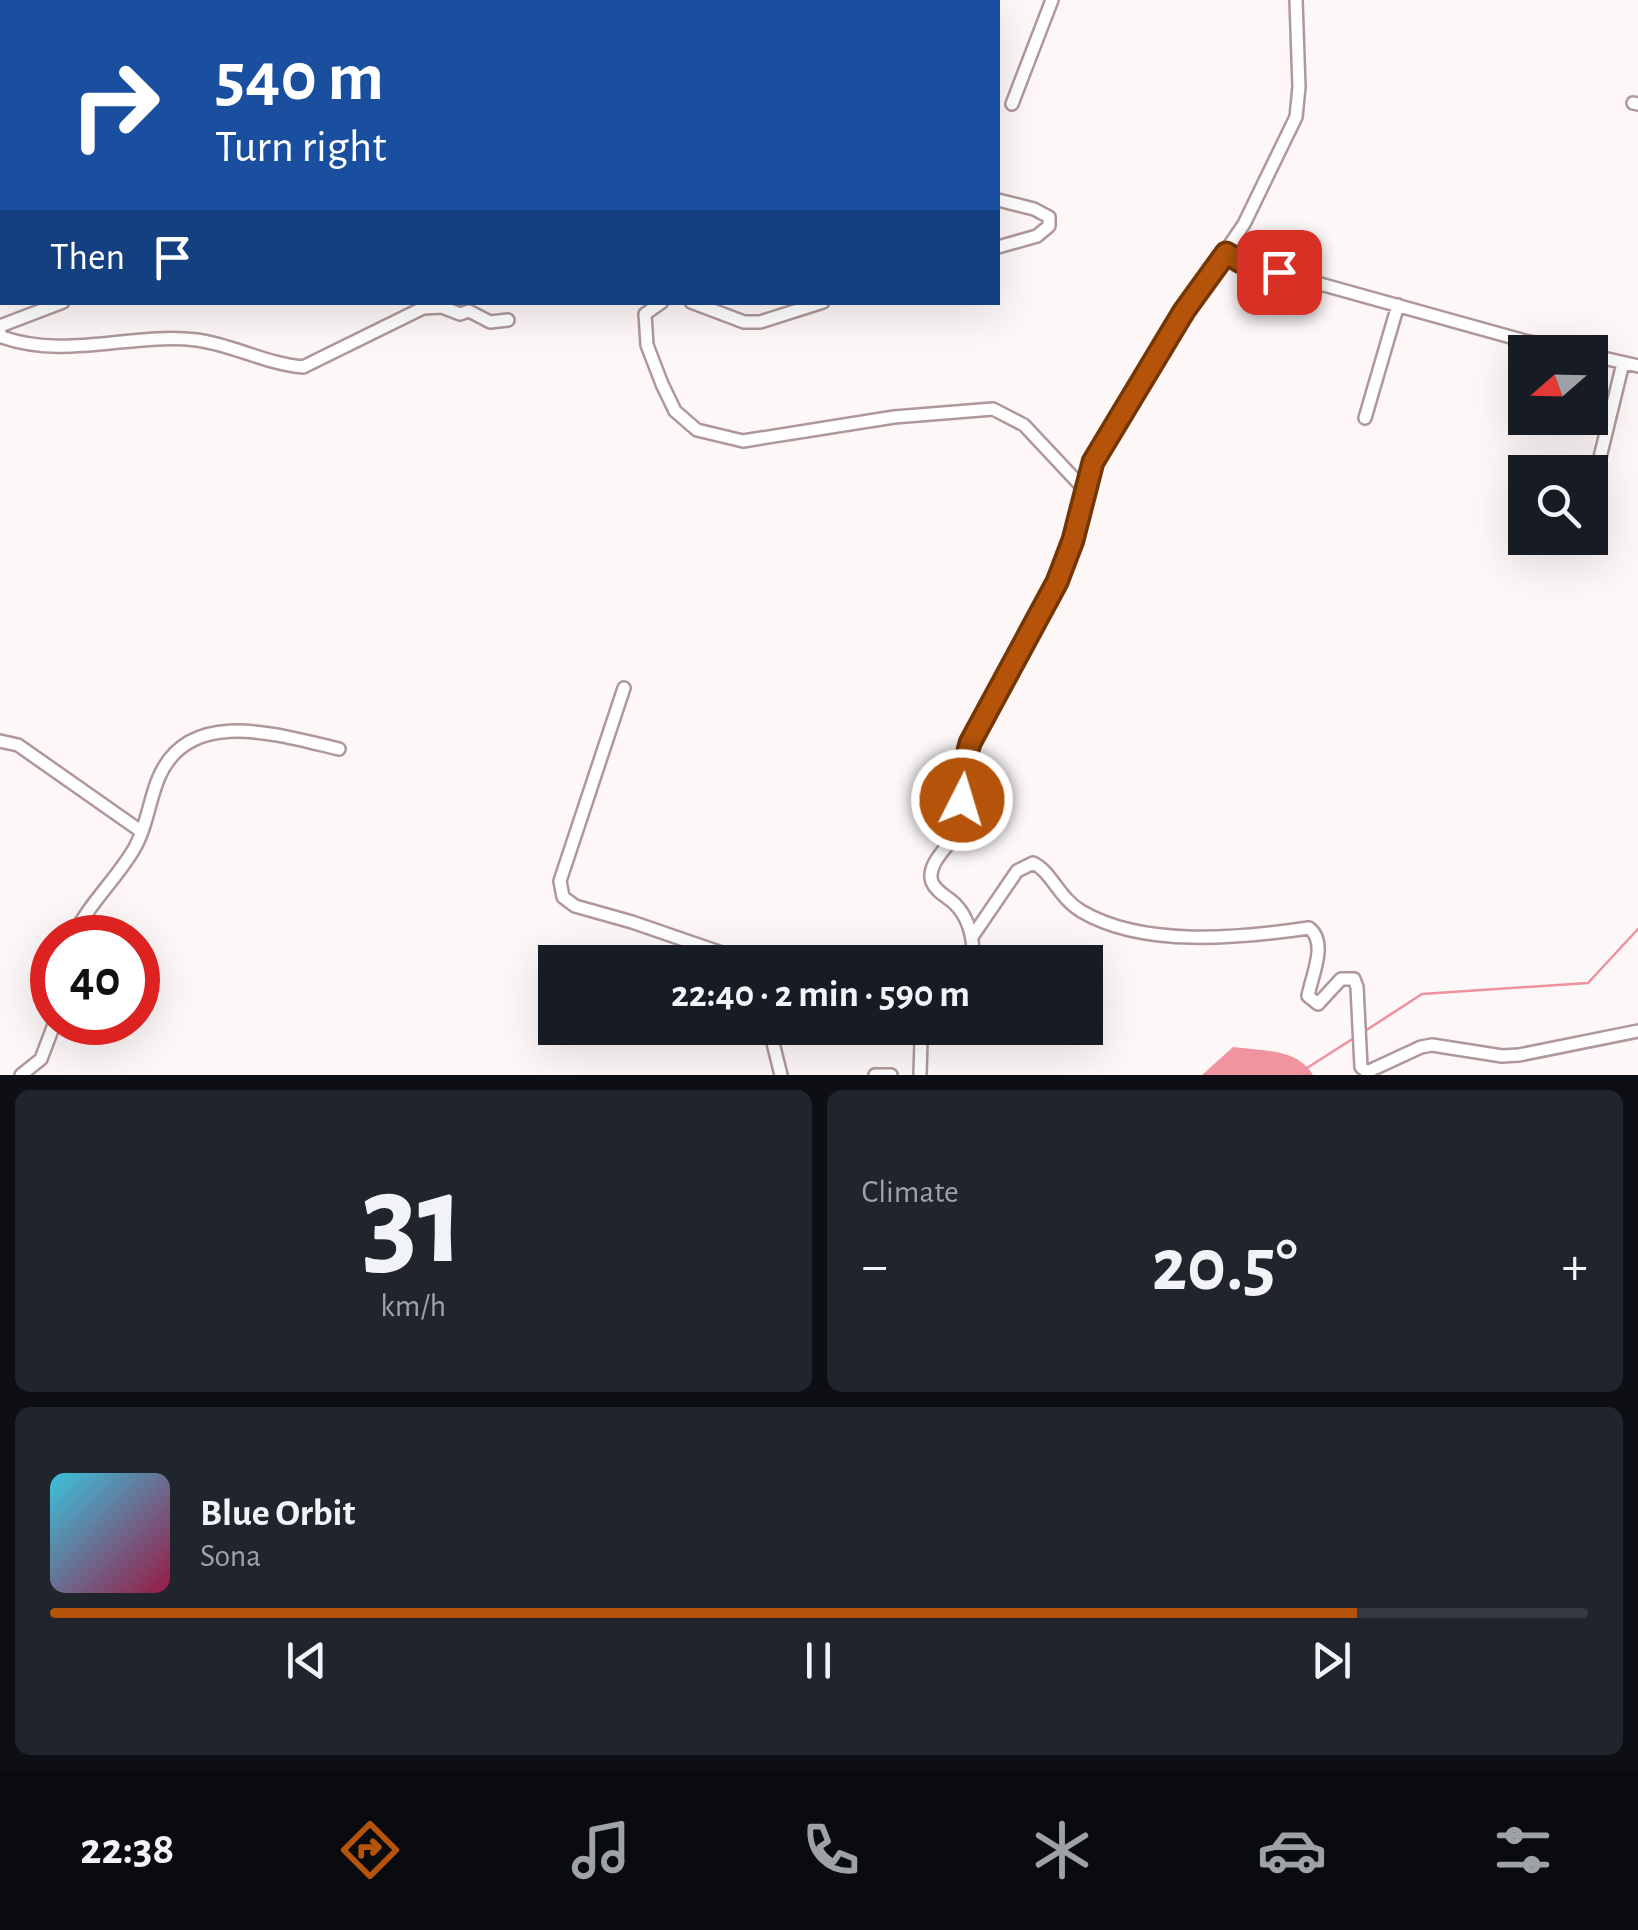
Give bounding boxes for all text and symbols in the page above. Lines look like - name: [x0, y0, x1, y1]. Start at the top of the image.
- icon: right: [50, 40, 180, 170]
- text: 540 m: [215, 43, 384, 113]
- text: Turn right: [215, 125, 387, 170]
- icon: arrive: [145, 230, 200, 285]
- pin: [1237, 230, 1322, 315]
- text: Then: [50, 239, 125, 277]
- icon: arrive: [1252, 245, 1307, 300]
- north arrow: [1508, 335, 1608, 435]
- map controls: [1508, 335, 1608, 555]
- button: search: [1508, 455, 1608, 555]
- position arrow: [910, 748, 1014, 852]
- speed limit sign: 40: [30, 915, 160, 1045]
- text: 22:40 · 2 min · 590 m: [671, 976, 970, 1014]
- text: 31: [362, 1157, 465, 1287]
- text: Climate: [862, 1176, 959, 1208]
- text: 20.5°: [1152, 1229, 1298, 1304]
- text: −: [862, 1239, 888, 1294]
- text: +: [1562, 1239, 1588, 1294]
- text: km/h: [380, 1290, 446, 1322]
- text: Blue Orbit: [200, 1495, 355, 1533]
- text: Sona: [200, 1540, 261, 1572]
- icon: previous: [279, 1633, 334, 1688]
- icon: pause: [791, 1633, 846, 1688]
- icon: next: [1304, 1633, 1359, 1688]
- icon: directions: [335, 1815, 405, 1885]
- icon: music: [566, 1815, 636, 1885]
- icon: phone: [796, 1815, 866, 1885]
- icon: climate: [1027, 1815, 1097, 1885]
- icon: car: [1257, 1815, 1327, 1885]
- icon: filters: [1488, 1815, 1558, 1885]
- text: 22:38: [80, 1827, 175, 1872]

